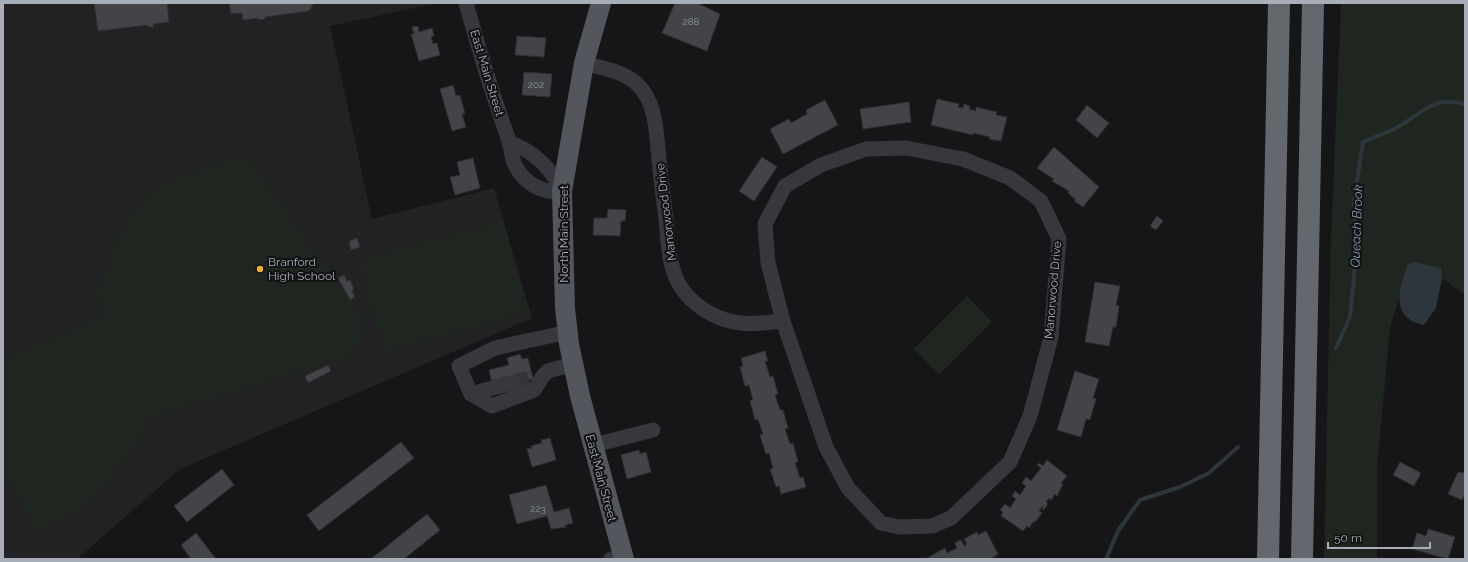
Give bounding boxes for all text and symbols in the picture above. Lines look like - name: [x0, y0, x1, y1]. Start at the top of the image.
- house number: 288: [682, 16, 700, 27]
- street label: East Main Street: [467, 28, 507, 118]
- house number: 202: [528, 79, 544, 90]
- street label: Manorwood Drive: [653, 162, 679, 262]
- water label: Queach Brook: [1348, 184, 1365, 268]
- street label: North Main Street: [557, 185, 571, 283]
- street label: Manorwood Drive: [1042, 240, 1064, 340]
- place label: Branford High School: [268, 255, 336, 283]
- marker: Branford High School: [255, 264, 265, 274]
- street label: East Main Street: [583, 433, 619, 523]
- house number: 223: [530, 503, 546, 514]
- scale bar: [1328, 524, 1430, 550]
- text: 50 m: [1334, 531, 1362, 545]

